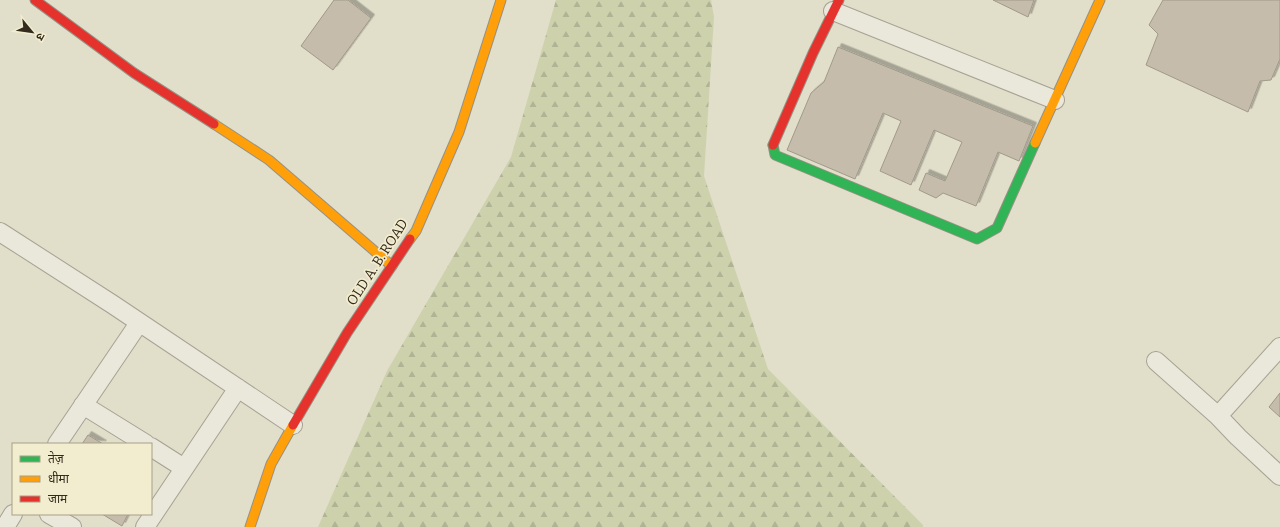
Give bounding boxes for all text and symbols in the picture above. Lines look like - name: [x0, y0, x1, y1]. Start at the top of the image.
- north arrow: [12, 12, 52, 52]
- text: उ: [33, 31, 48, 43]
- street label: OLD A. B. ROAD: [343, 216, 412, 309]
- legend: [12, 443, 152, 515]
- text: तेज़: [48, 451, 65, 466]
- text: धीमा: [48, 471, 70, 486]
- text: जाम: [48, 492, 68, 506]

